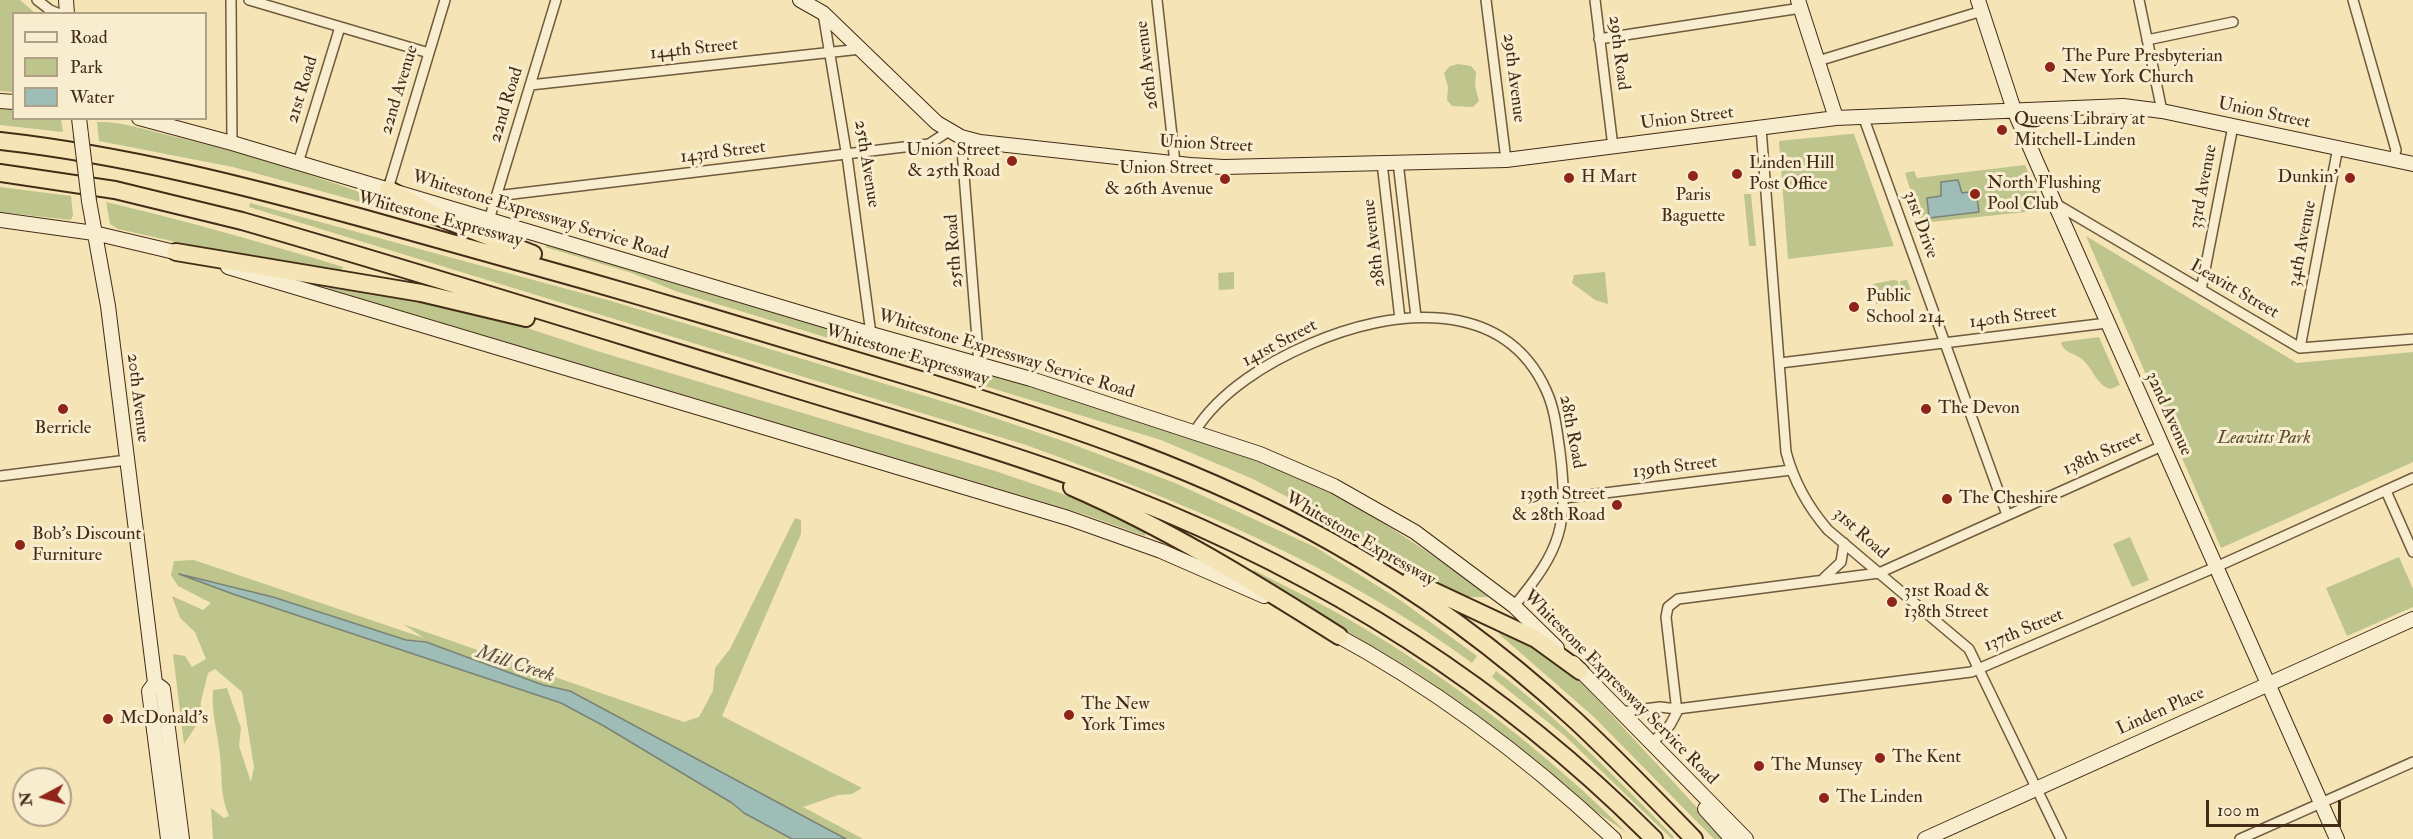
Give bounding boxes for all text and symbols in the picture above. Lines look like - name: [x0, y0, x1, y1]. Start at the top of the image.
- legend: [12, 12, 207, 120]
- street label: 29th Road: [1603, 14, 1633, 92]
- street label: 26th Avenue: [1132, 19, 1164, 111]
- text: Road: [70, 26, 108, 49]
- street label: 29th Avenue: [1497, 32, 1529, 124]
- street label: 144th Street: [649, 35, 739, 65]
- street label: 22nd Avenue: [376, 43, 424, 137]
- place label: The Pure Presbyterian New York Church: [2062, 46, 2223, 88]
- street label: 21st Road: [283, 54, 323, 126]
- text: Park: [70, 56, 103, 79]
- marker: The Pure Presbyterian New York Church: [2043, 60, 2057, 74]
- street label: 22nd Road: [485, 65, 529, 145]
- text: Water: [70, 86, 114, 109]
- street label: Union Street: [2216, 94, 2312, 134]
- street label: Union Street: [1639, 103, 1735, 135]
- place label: Queens Library at Mitchell-Linden: [2014, 109, 2145, 152]
- street label: 25th Avenue: [848, 119, 884, 209]
- marker: Queens Library at Mitchell-Linden: [1995, 123, 2009, 137]
- street label: Union Street: [1159, 132, 1253, 158]
- street label: 143rd Street: [679, 137, 767, 169]
- place label: Union Street & 25th Road: [906, 140, 1000, 182]
- street label: 33rd Avenue: [2185, 143, 2223, 231]
- place label: Linden Hill Post Office: [1749, 153, 1834, 195]
- marker: Union Street & 25th Road: [1005, 154, 1019, 168]
- place label: Union Street & 26th Avenue: [1105, 158, 1213, 201]
- street label: Whitestone Expressway Service Road: [409, 167, 671, 265]
- place label: H Mart: [1581, 167, 1637, 189]
- marker: Linden Hill Post Office: [1730, 167, 1744, 181]
- place label: Dunkin': [2277, 167, 2338, 189]
- marker: Paris Baguette: [1686, 169, 1700, 183]
- marker: H Mart: [1562, 171, 1576, 185]
- marker: Dunkin': [2343, 171, 2357, 185]
- marker: Union Street & 26th Avenue: [1218, 172, 1232, 186]
- place label: North Flushing Pool Club: [1987, 173, 2101, 216]
- place label: Paris Baguette: [1661, 185, 1725, 228]
- marker: North Flushing Pool Club: [1968, 187, 1982, 201]
- street label: Whitestone Expressway: [355, 188, 525, 252]
- street label: 31st Drive: [1898, 188, 1942, 262]
- street label: 28th Avenue: [1359, 198, 1391, 288]
- street label: 34th Avenue: [2284, 199, 2322, 289]
- street label: 25th Road: [942, 214, 968, 288]
- street label: Leavitt Street: [2186, 256, 2282, 324]
- place label: Public School 214: [1866, 286, 1944, 328]
- marker: Public School 214: [1847, 300, 1861, 314]
- street label: 140th Street: [1968, 302, 2058, 334]
- street label: Whitestone Expressway Service Road: [875, 306, 1137, 404]
- street label: 141st Street: [1239, 315, 1321, 373]
- street label: Whitestone Expressway: [823, 321, 991, 391]
- street label: 20th Avenue: [121, 352, 153, 444]
- street label: 32nd Avenue: [2140, 368, 2196, 460]
- street label: 28th Road: [1553, 393, 1589, 471]
- place label: The Devon: [1938, 398, 2020, 420]
- marker: Berricle: [56, 402, 70, 416]
- marker: The Devon: [1919, 402, 1933, 416]
- place label: Berricle: [35, 418, 91, 440]
- street label: 138th Street: [2060, 427, 2146, 481]
- park label: Leavitts Park: [2217, 428, 2311, 450]
- street label: 139th Street: [1632, 452, 1718, 484]
- place label: 139th Street & 28th Road: [1512, 484, 1605, 526]
- street label: Whitestone Expressway: [1281, 488, 1439, 592]
- place label: The Cheshire: [1959, 488, 2058, 510]
- marker: The Cheshire: [1940, 492, 1954, 506]
- marker: 139th Street & 28th Road: [1610, 498, 1624, 512]
- street label: 31st Road: [1828, 504, 1892, 564]
- place label: Bob's Discount Furniture: [32, 524, 141, 566]
- marker: Bob's Discount Furniture: [13, 538, 27, 552]
- place label: 31st Road & 138th Street: [1904, 581, 1990, 624]
- street label: Whitestone Expressway Service Road: [1518, 586, 1722, 790]
- marker: 31st Road & 138th Street: [1885, 595, 1899, 609]
- street label: 137th Street: [1981, 605, 2067, 657]
- water label: Mill Creek: [473, 641, 557, 689]
- street label: Linden Place: [2114, 683, 2208, 741]
- place label: The New York Times: [1081, 694, 1165, 736]
- place label: McDonald's: [120, 708, 208, 730]
- marker: The New York Times: [1062, 708, 1076, 722]
- marker: McDonald's: [101, 712, 115, 726]
- place label: The Kent: [1892, 747, 1961, 769]
- marker: The Kent: [1873, 751, 1887, 765]
- place label: The Munsey: [1771, 755, 1862, 777]
- marker: The Munsey: [1752, 759, 1766, 773]
- north arrow: [12, 767, 72, 827]
- place label: The Linden: [1836, 787, 1923, 809]
- scale bar: [2209, 788, 2344, 826]
- text: N: [15, 791, 37, 807]
- marker: The Linden: [1817, 791, 1831, 805]
- text: 100 m: [2217, 799, 2260, 822]

